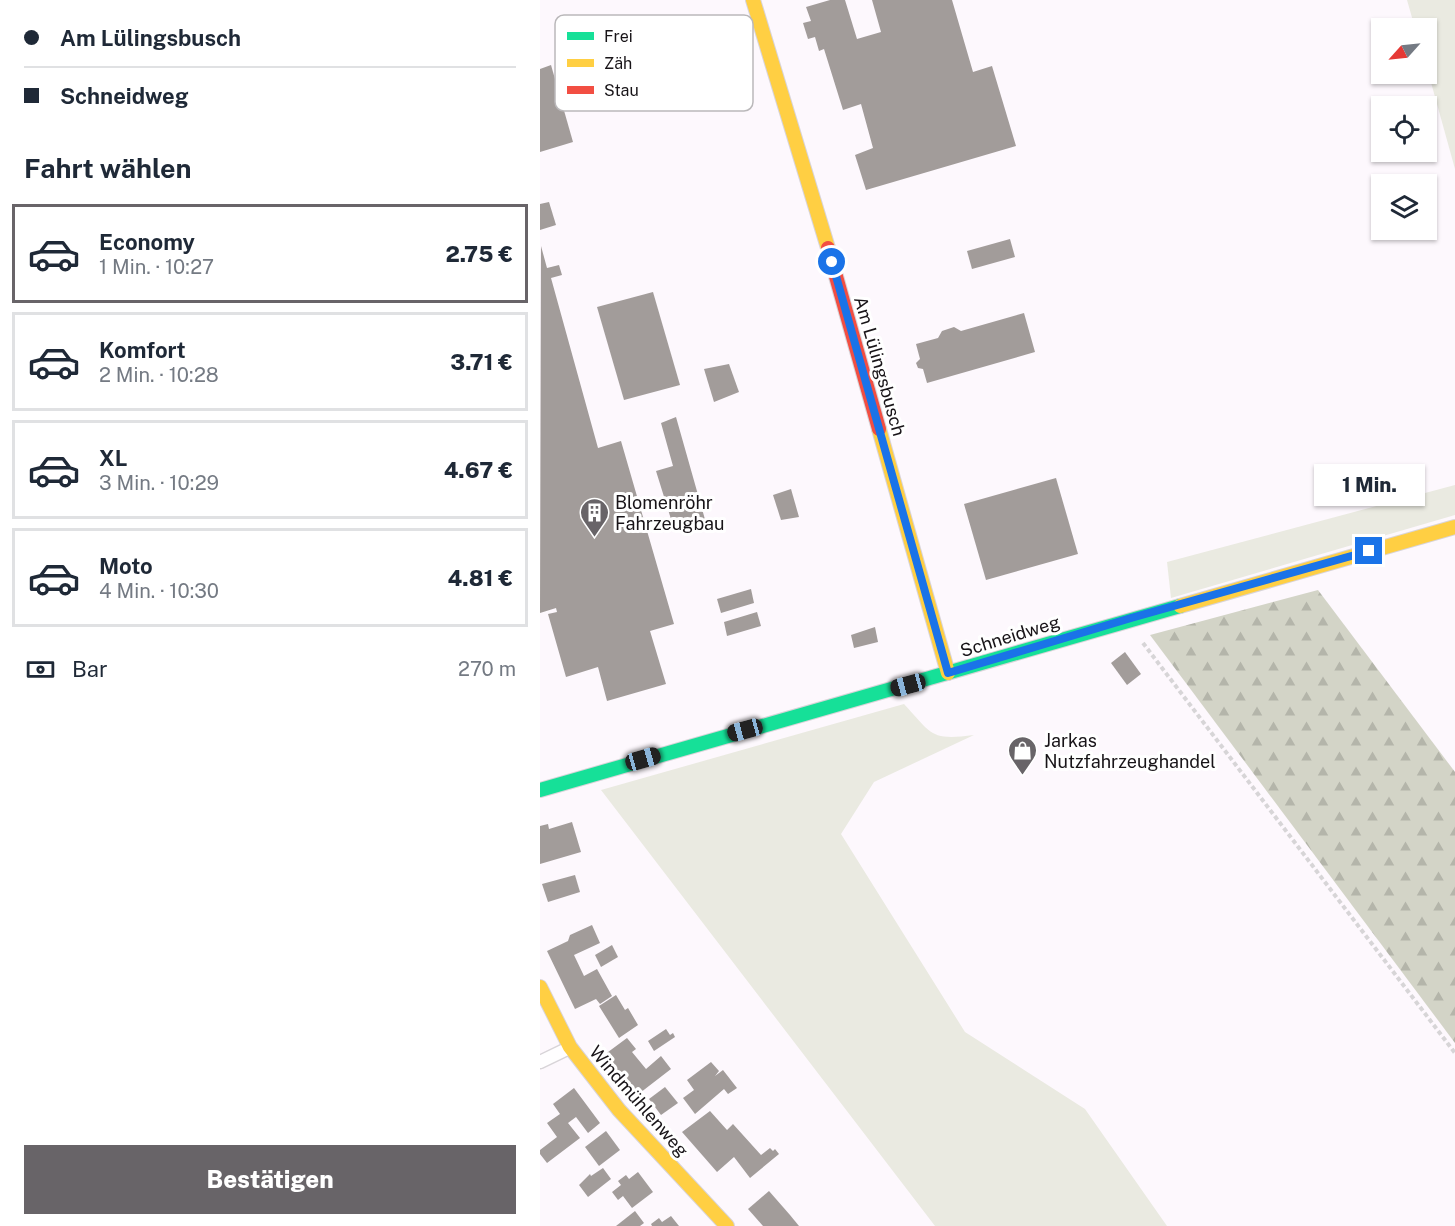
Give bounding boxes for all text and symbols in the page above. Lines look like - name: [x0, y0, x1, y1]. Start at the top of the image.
- legend: [555, 15, 753, 111]
- north arrow: [1371, 18, 1437, 84]
- map controls: [1371, 18, 1437, 240]
- text: Am Lülingsbusch: [60, 25, 241, 51]
- text: Frei: [604, 27, 633, 46]
- text: Zäh: [604, 54, 632, 73]
- text: Stau: [604, 81, 639, 100]
- text: Schneidweg: [60, 83, 188, 109]
- button: locate: [1371, 96, 1437, 162]
- text: Fahrt wählen: [24, 152, 192, 184]
- button: layers: [1371, 174, 1437, 240]
- icon: car: [27, 227, 81, 281]
- text: Economy: [99, 229, 195, 255]
- text: 2.75 €: [445, 241, 513, 267]
- route start: [818, 248, 845, 275]
- text: 1 Min. · 10:27: [99, 255, 214, 279]
- street label: Am Lülingsbusch: [850, 294, 910, 438]
- icon: car: [27, 335, 81, 389]
- text: Komfort: [99, 337, 186, 363]
- text: 3.71 €: [450, 349, 513, 375]
- text: 2 Min. · 10:28: [99, 363, 219, 387]
- icon: car: [27, 443, 81, 497]
- text: XL: [99, 445, 127, 471]
- text: 4.67 €: [444, 457, 513, 483]
- callout: 1 Min.: [1314, 464, 1424, 506]
- text: 3 Min. · 10:29: [99, 471, 219, 495]
- text: 1 Min.: [1342, 473, 1397, 497]
- place label: Blomenröhr Fahrzeugbau: [615, 492, 724, 534]
- building icon: Blomenröhr Fahrzeugbau: [578, 496, 610, 538]
- route end: [1355, 537, 1382, 564]
- icon: car: [27, 551, 81, 605]
- text: Moto: [99, 553, 153, 579]
- text: 4.81 €: [448, 565, 513, 591]
- text: 4 Min. · 10:30: [99, 579, 219, 603]
- street label: Schneidweg: [958, 611, 1062, 661]
- icon: cash: [24, 653, 57, 686]
- text: Bar: [72, 656, 108, 682]
- text: 270 m: [458, 657, 516, 681]
- car: [888, 672, 928, 698]
- car: [725, 717, 765, 743]
- place label: Jarkas Nutzfahrzeughandel: [1044, 730, 1216, 772]
- shop icon: Jarkas Nutzfahrzeughandel: [1007, 734, 1039, 776]
- car: [623, 745, 663, 773]
- street label: Windmühlenweg: [585, 1041, 693, 1161]
- button: Bestätigen: [24, 1145, 516, 1214]

